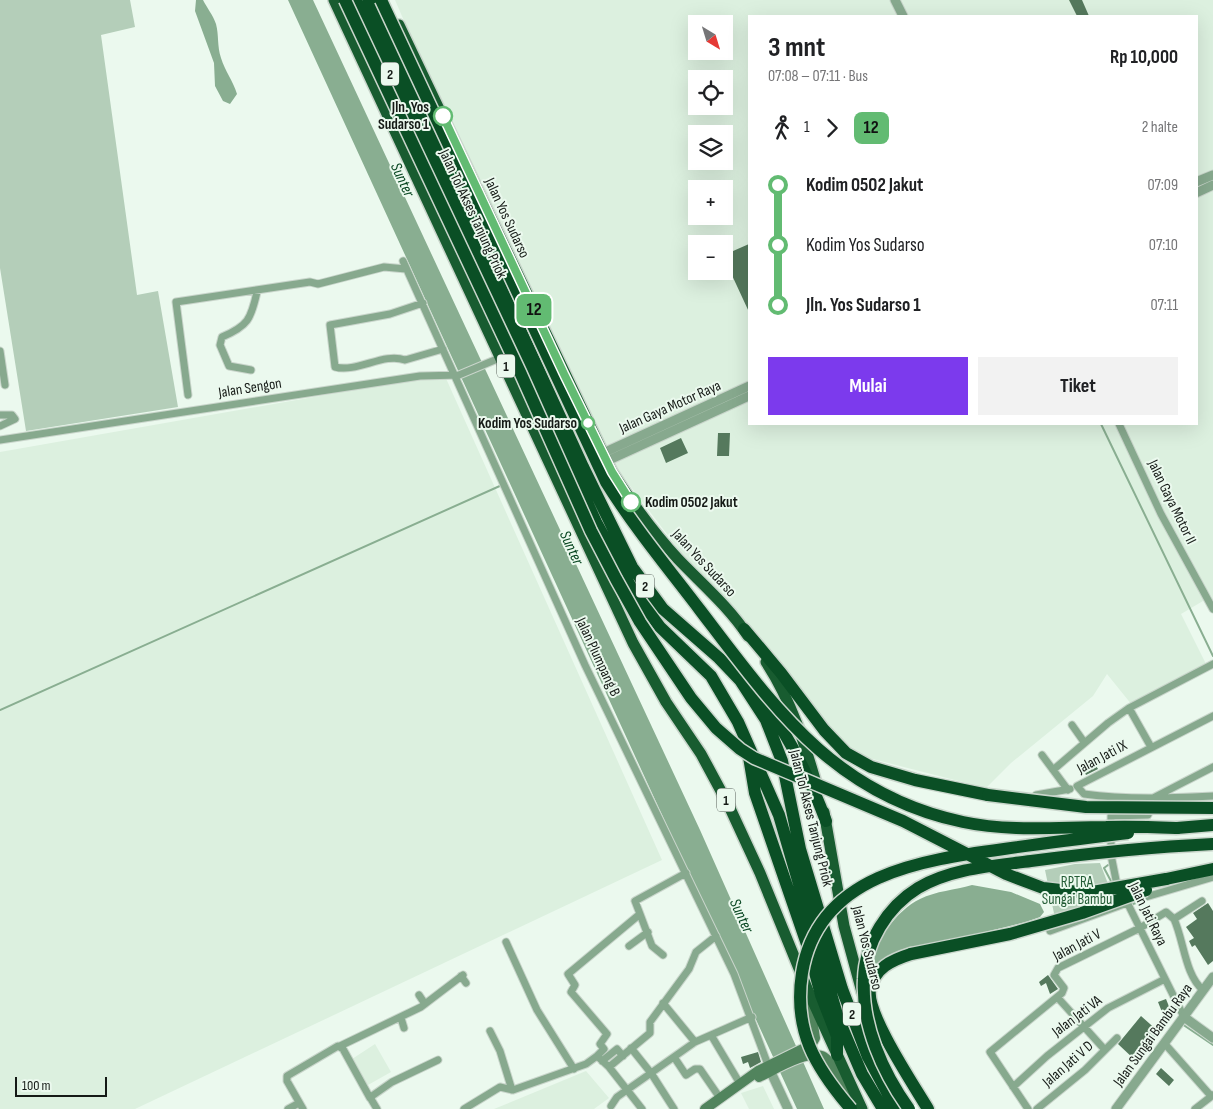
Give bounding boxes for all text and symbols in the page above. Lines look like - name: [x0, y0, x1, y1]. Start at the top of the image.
- north arrow: [688, 15, 732, 60]
- map controls: [688, 15, 733, 280]
- text: 3 mnt: [768, 31, 825, 64]
- text: Rp 10,000: [1110, 46, 1178, 69]
- road number: 2: [381, 62, 399, 86]
- text: 07:08 – 07:11 · Bus: [768, 67, 868, 86]
- button: locate: [688, 70, 733, 115]
- place label: Jln. Yos Sudarso 1: [378, 98, 429, 134]
- marker: Jln. Yos Sudarso 1: [433, 106, 453, 126]
- icon: walk: [768, 114, 796, 142]
- icon: forward: [818, 114, 846, 142]
- text: 12: [864, 117, 879, 138]
- text: 1: [804, 118, 810, 137]
- text: 2 halte: [1142, 118, 1178, 137]
- button: layers: [688, 125, 733, 170]
- street label: Jalan Tol Akses Tanjung Priok: [434, 145, 511, 282]
- water label: Sunter: [386, 160, 418, 201]
- street label: Jalan Yos Sudarso: [480, 174, 534, 261]
- text: Kodim 0502 Jakut: [806, 174, 923, 197]
- text: 07:09: [1147, 176, 1178, 195]
- button: +: [688, 180, 733, 225]
- text: Kodim Yos Sudarso: [806, 234, 925, 257]
- button: −: [688, 235, 733, 280]
- text: 07:10: [1149, 236, 1178, 255]
- line badge: 12: [512, 294, 556, 326]
- text: Jln. Yos Sudarso 1: [806, 294, 921, 317]
- text: 07:11: [1150, 296, 1178, 315]
- text: 12: [526, 299, 542, 320]
- road number: 1: [497, 354, 515, 378]
- button: Mulai: [768, 357, 968, 415]
- button: Tiket: [978, 357, 1178, 415]
- street label: Jalan Sengon: [216, 374, 283, 403]
- street label: Jalan Gaya Motor Raya: [615, 376, 724, 438]
- place label: Kodim Yos Sudarso: [478, 414, 577, 433]
- marker: Kodim Yos Sudarso: [581, 416, 595, 430]
- street label: Jalan Gaya Motor II: [1143, 456, 1201, 547]
- marker: Kodim 0502 Jakut: [621, 492, 641, 512]
- place label: Kodim 0502 Jakut: [645, 493, 738, 512]
- street label: Jalan Yos Sudarso: [667, 524, 740, 601]
- water label: Sunter: [555, 528, 587, 569]
- road number: 2: [636, 574, 654, 598]
- street label: Jalan Plumpang B: [571, 614, 625, 700]
- street label: Jalan Jati IX: [1073, 736, 1131, 779]
- street label: Jalan Tol Akses Tanjung Priok: [785, 747, 837, 889]
- road number: 1: [717, 788, 735, 812]
- park label: RPTRA Sungai Bambu: [1042, 873, 1112, 909]
- street label: Jalan Jati Raya: [1124, 878, 1172, 949]
- water label: Sunter: [725, 896, 757, 937]
- street label: Jalan Yos Sudarso: [847, 903, 887, 992]
- street label: Jalan Jati V: [1049, 924, 1104, 966]
- street label: Jalan Sungai Bambu Raya: [1109, 980, 1197, 1091]
- street label: Jalan Jati VA: [1047, 991, 1106, 1042]
- road number: 2: [843, 1002, 861, 1026]
- street label: Jalan Jati V D: [1038, 1037, 1097, 1092]
- scale bar: [15, 1074, 108, 1097]
- text: 100 m: [22, 1077, 51, 1094]

